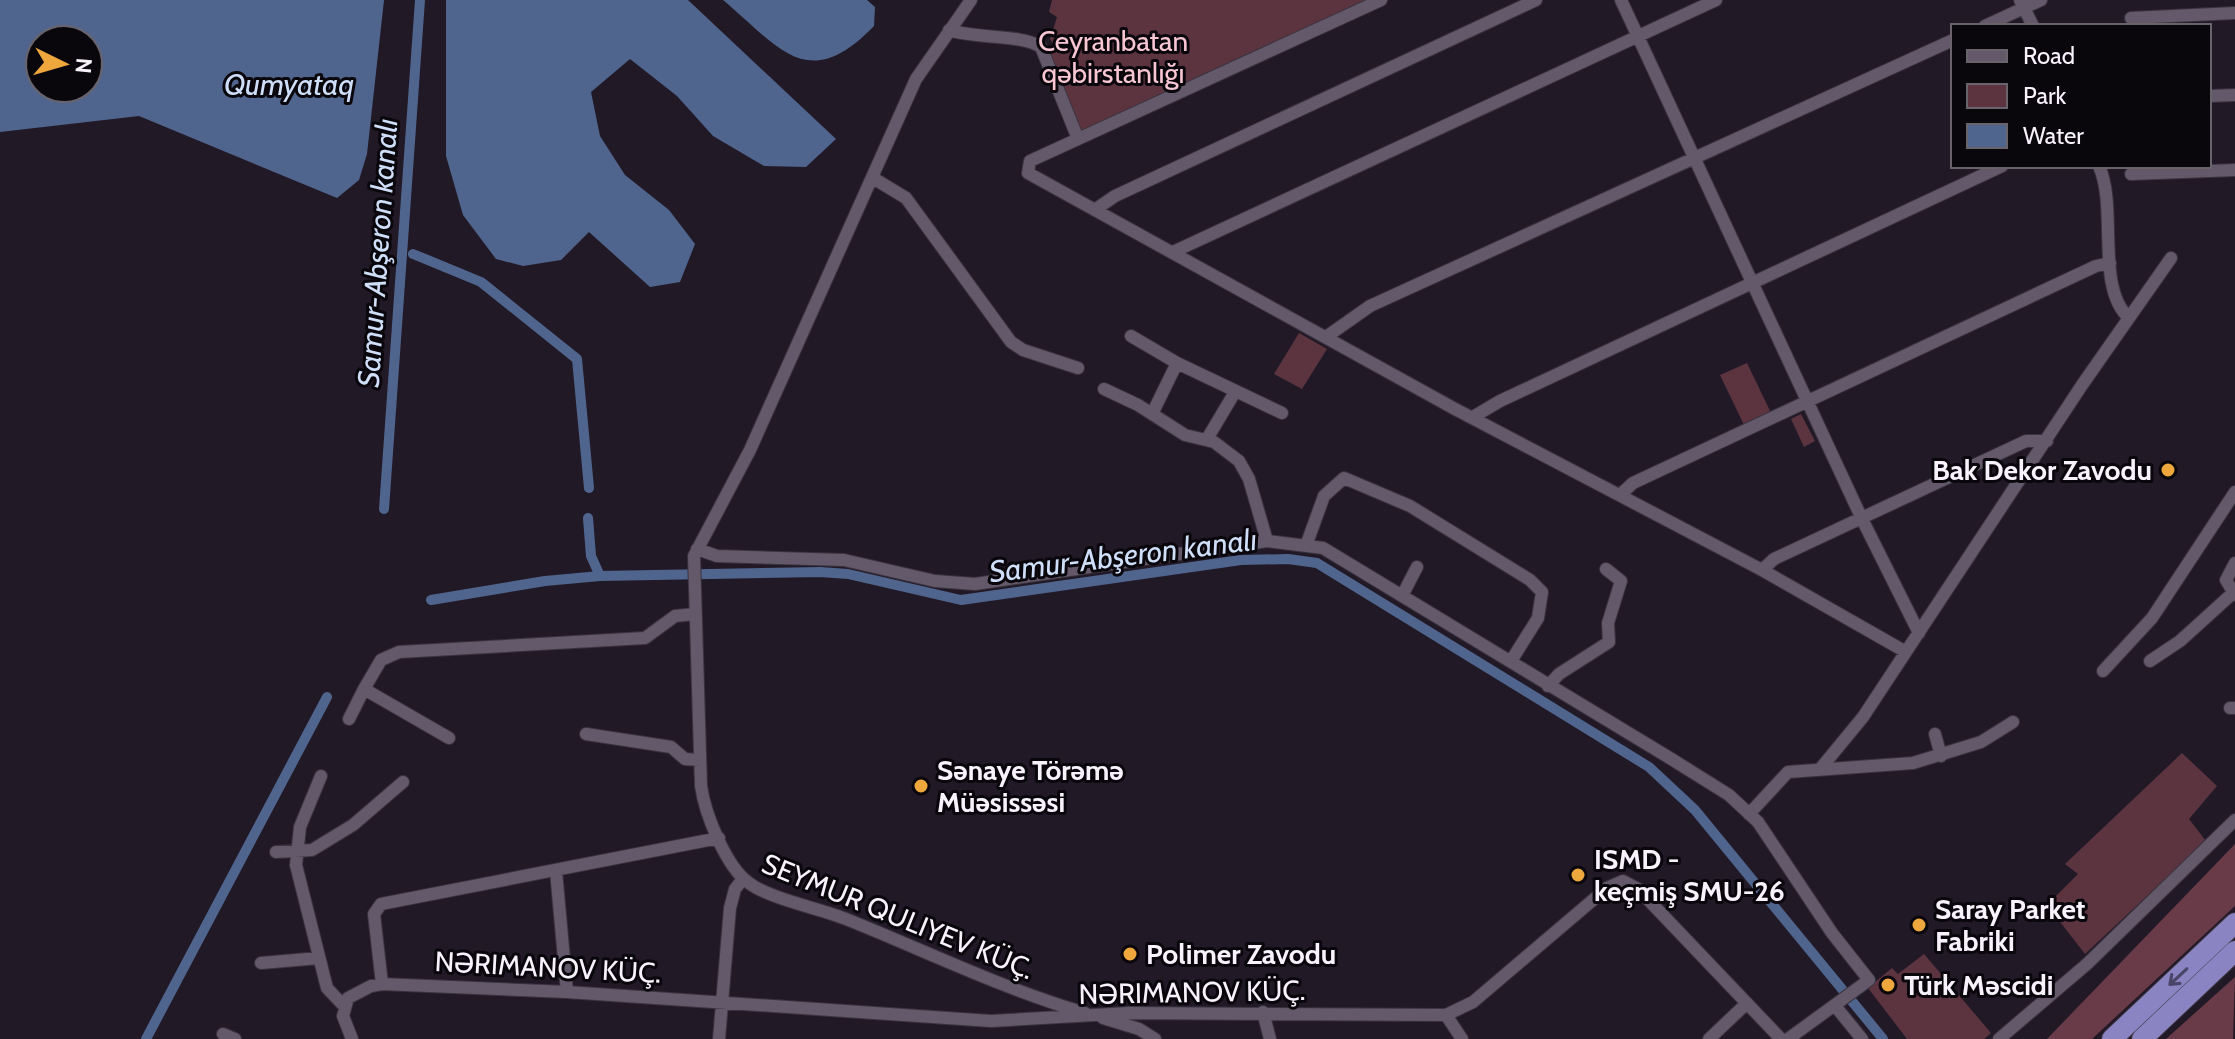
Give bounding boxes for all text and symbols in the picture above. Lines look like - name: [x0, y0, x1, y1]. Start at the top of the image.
- north arrow: [24, 24, 104, 104]
- park label: Ceyranbatan qəbirstanlığı: [1038, 24, 1188, 90]
- legend: [1951, 24, 2211, 168]
- text: Road: [2023, 41, 2075, 70]
- text: N: [69, 57, 98, 75]
- water label: Qumyataq: [224, 66, 354, 103]
- text: Park: [2023, 81, 2066, 110]
- water label: Samur-Abşeron kanalı: [350, 117, 405, 389]
- text: Water: [2023, 121, 2084, 150]
- place label: Bak Dekor Zavodu: [1932, 453, 2152, 487]
- marker: Bak Dekor Zavodu: [2159, 461, 2177, 479]
- water label: Samur-Abşeron kanalı: [987, 521, 1259, 590]
- place label: Sənaye Törəmə Müəsissəsi: [937, 753, 1124, 819]
- marker: Sənaye Törəmə Müəsissəsi: [912, 777, 930, 795]
- place label: ISMD - keçmiş SMU-26: [1594, 842, 1785, 908]
- street label: SEYMUR QULIYEV KÜÇ.: [757, 846, 1039, 986]
- marker: ISMD - keçmiş SMU-26: [1569, 866, 1587, 884]
- place label: Saray Parket Fabriki: [1935, 892, 2086, 958]
- marker: Saray Parket Fabriki: [1910, 916, 1928, 934]
- place label: Polimer Zavodu: [1146, 937, 1336, 971]
- street label: NƏRIMANOV KÜÇ.: [434, 944, 662, 990]
- marker: Polimer Zavodu: [1121, 945, 1139, 963]
- one-way arrow: [2168, 967, 2188, 986]
- place label: Türk Məscidi: [1904, 968, 2054, 1002]
- street label: NƏRIMANOV KÜÇ.: [1078, 973, 1306, 1011]
- marker: Türk Məscidi: [1879, 976, 1897, 994]

